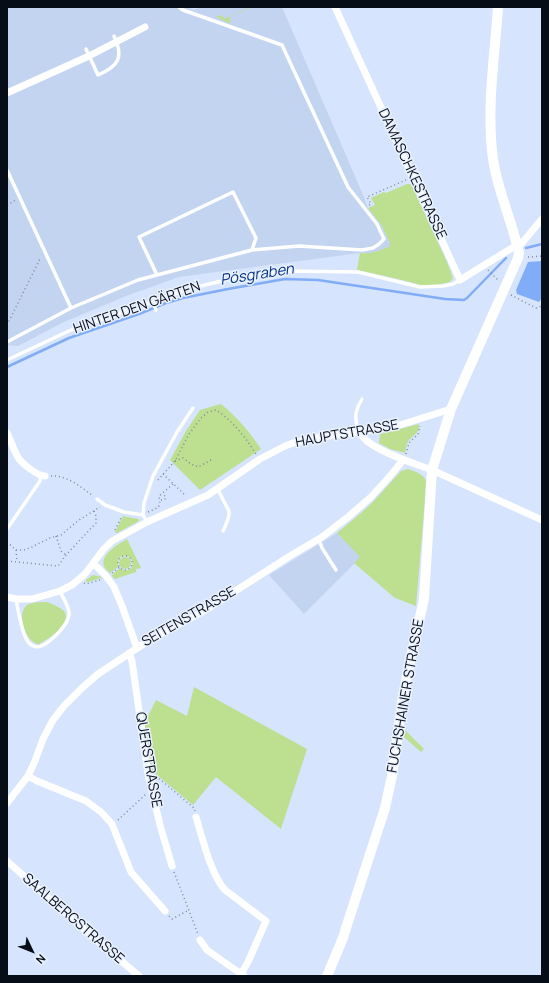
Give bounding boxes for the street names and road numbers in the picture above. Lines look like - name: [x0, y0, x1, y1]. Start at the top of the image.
- street label: DAMASCHKESTRASSE: [374, 106, 450, 242]
- street label: HINTER DEN GÄRTEN: [71, 278, 203, 338]
- street label: HAUPTSTRASSE: [294, 417, 400, 451]
- street label: SEITENSTRASSE: [139, 583, 239, 651]
- street label: FUCHSHAINER STRASSE: [384, 618, 428, 774]
- street label: QUERSTRASSE: [131, 711, 165, 809]
- street label: SAALBERGSTRASSE: [19, 870, 127, 968]

